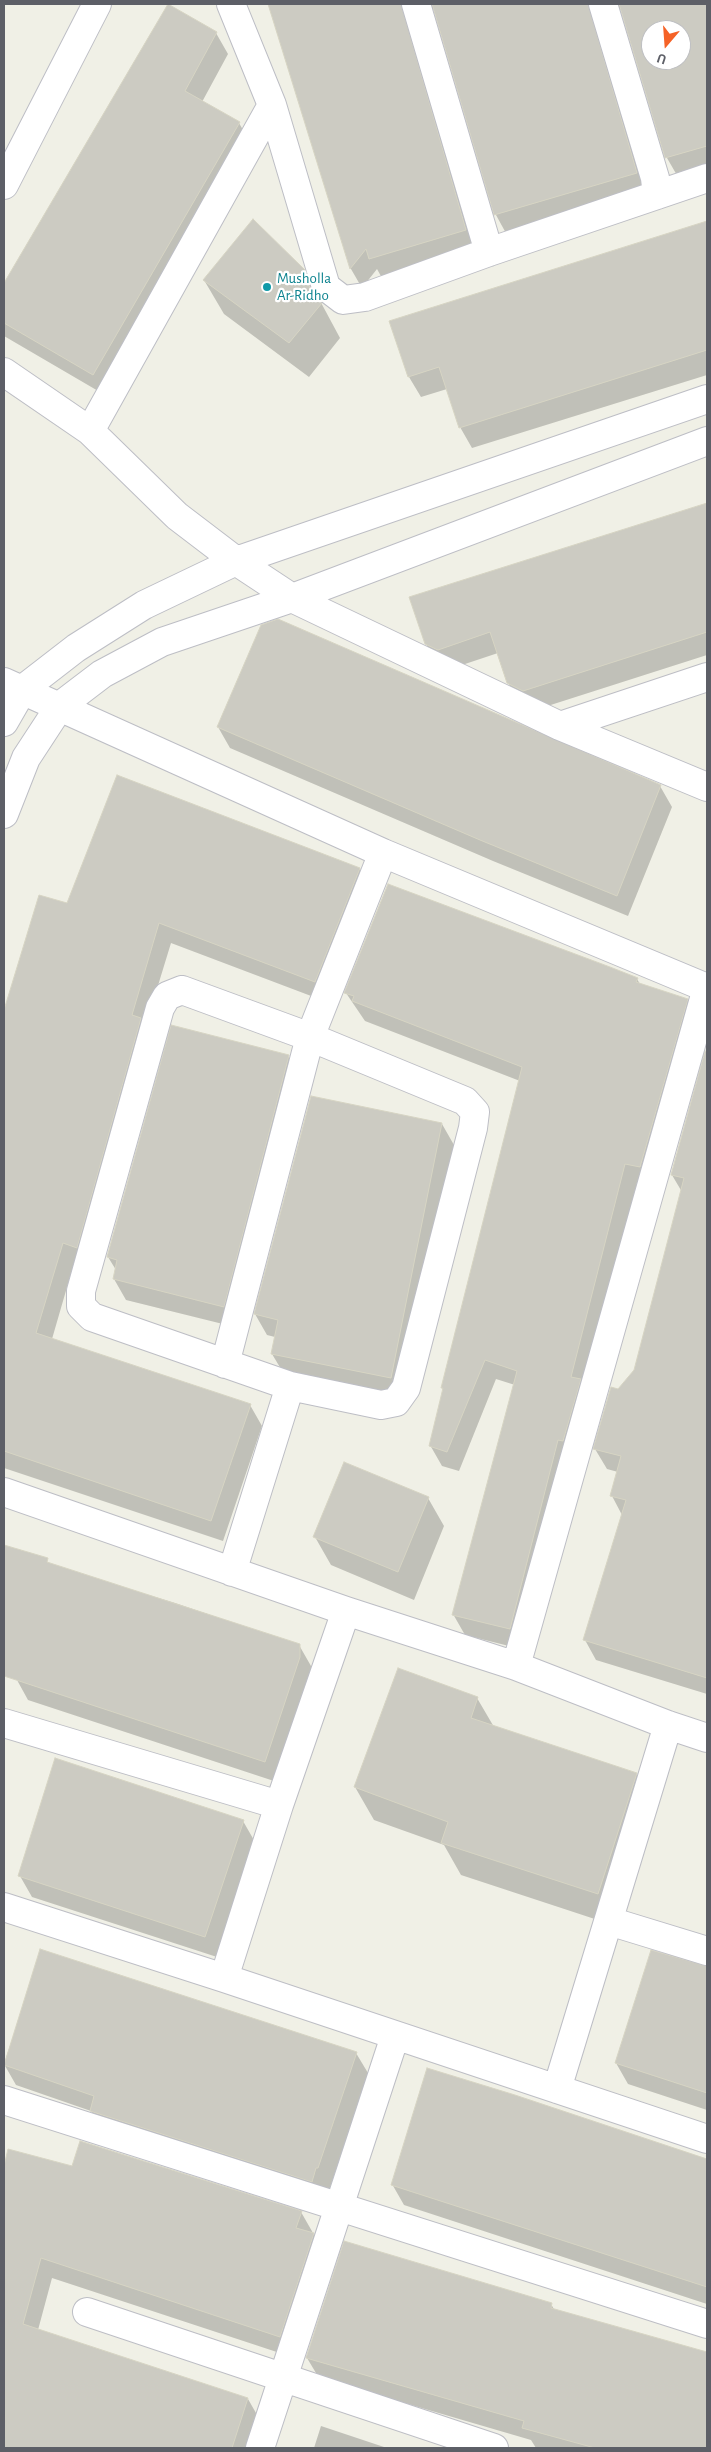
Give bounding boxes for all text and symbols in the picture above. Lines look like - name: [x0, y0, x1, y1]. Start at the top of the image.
- north arrow: [641, 20, 691, 70]
- text: U: [655, 50, 668, 66]
- place label: Musholla Ar-Ridho: [277, 269, 331, 304]
- marker: Musholla Ar-Ridho: [261, 281, 273, 293]

